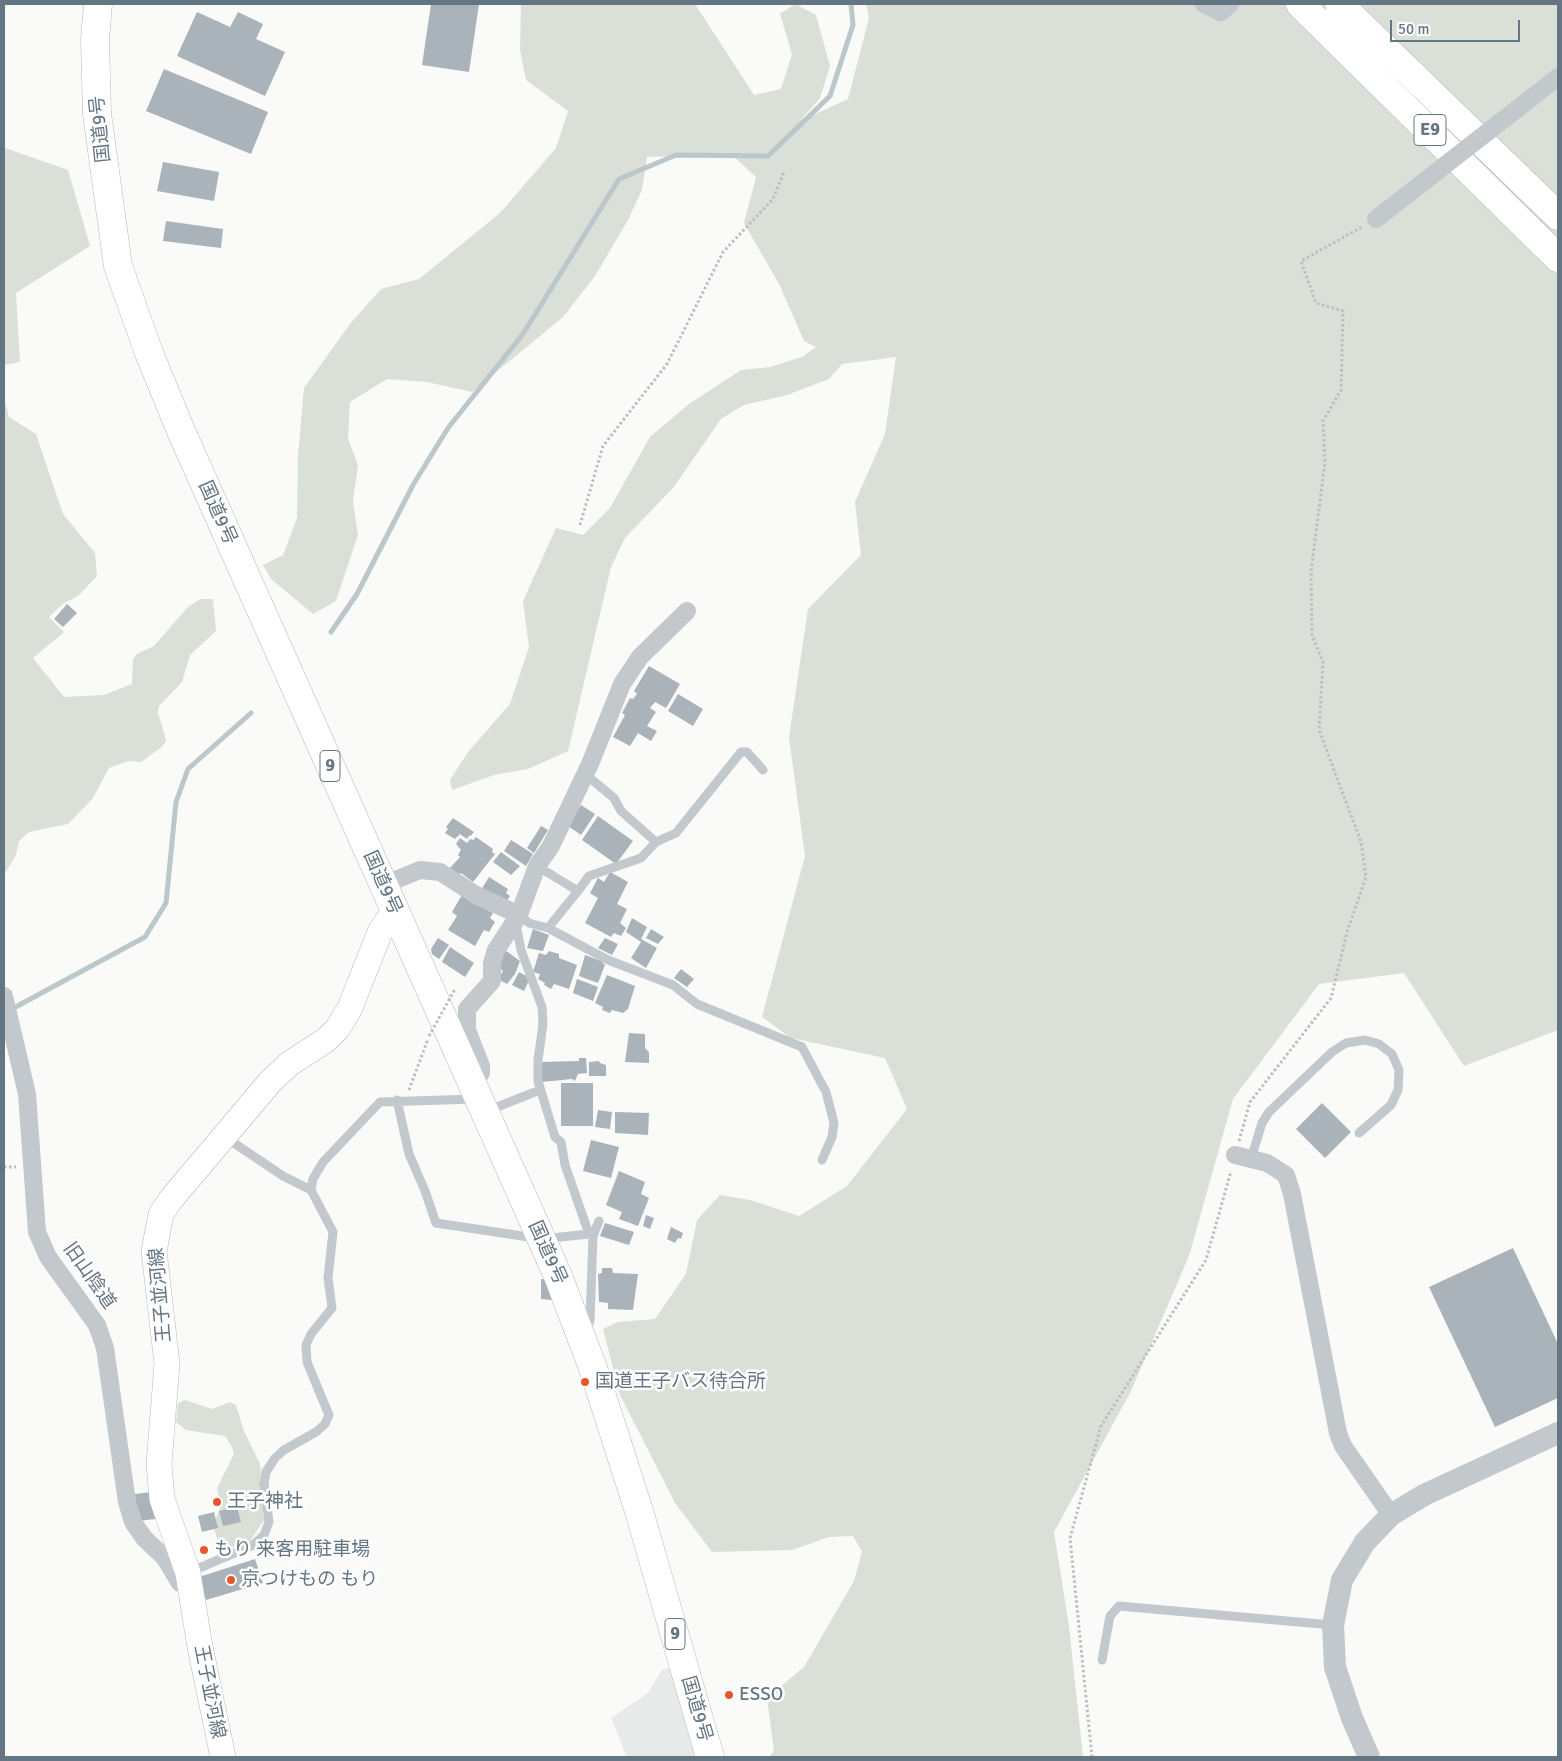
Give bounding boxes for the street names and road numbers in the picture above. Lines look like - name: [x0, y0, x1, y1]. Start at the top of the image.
- street label: 国道9号: [86, 94, 116, 164]
- road number: E9: [1414, 114, 1446, 146]
- street label: 国道9号: [193, 478, 241, 548]
- road number: 9: [320, 750, 340, 781]
- street label: 国道9号: [358, 848, 406, 918]
- street label: 国道9号: [523, 1218, 571, 1288]
- street label: 旧山陰道: [58, 1238, 120, 1314]
- street label: 王子並河線: [146, 1247, 176, 1343]
- road number: 9: [665, 1618, 685, 1650]
- street label: 王子並河線: [189, 1643, 229, 1741]
- street label: 国道9号: [676, 1674, 716, 1744]

